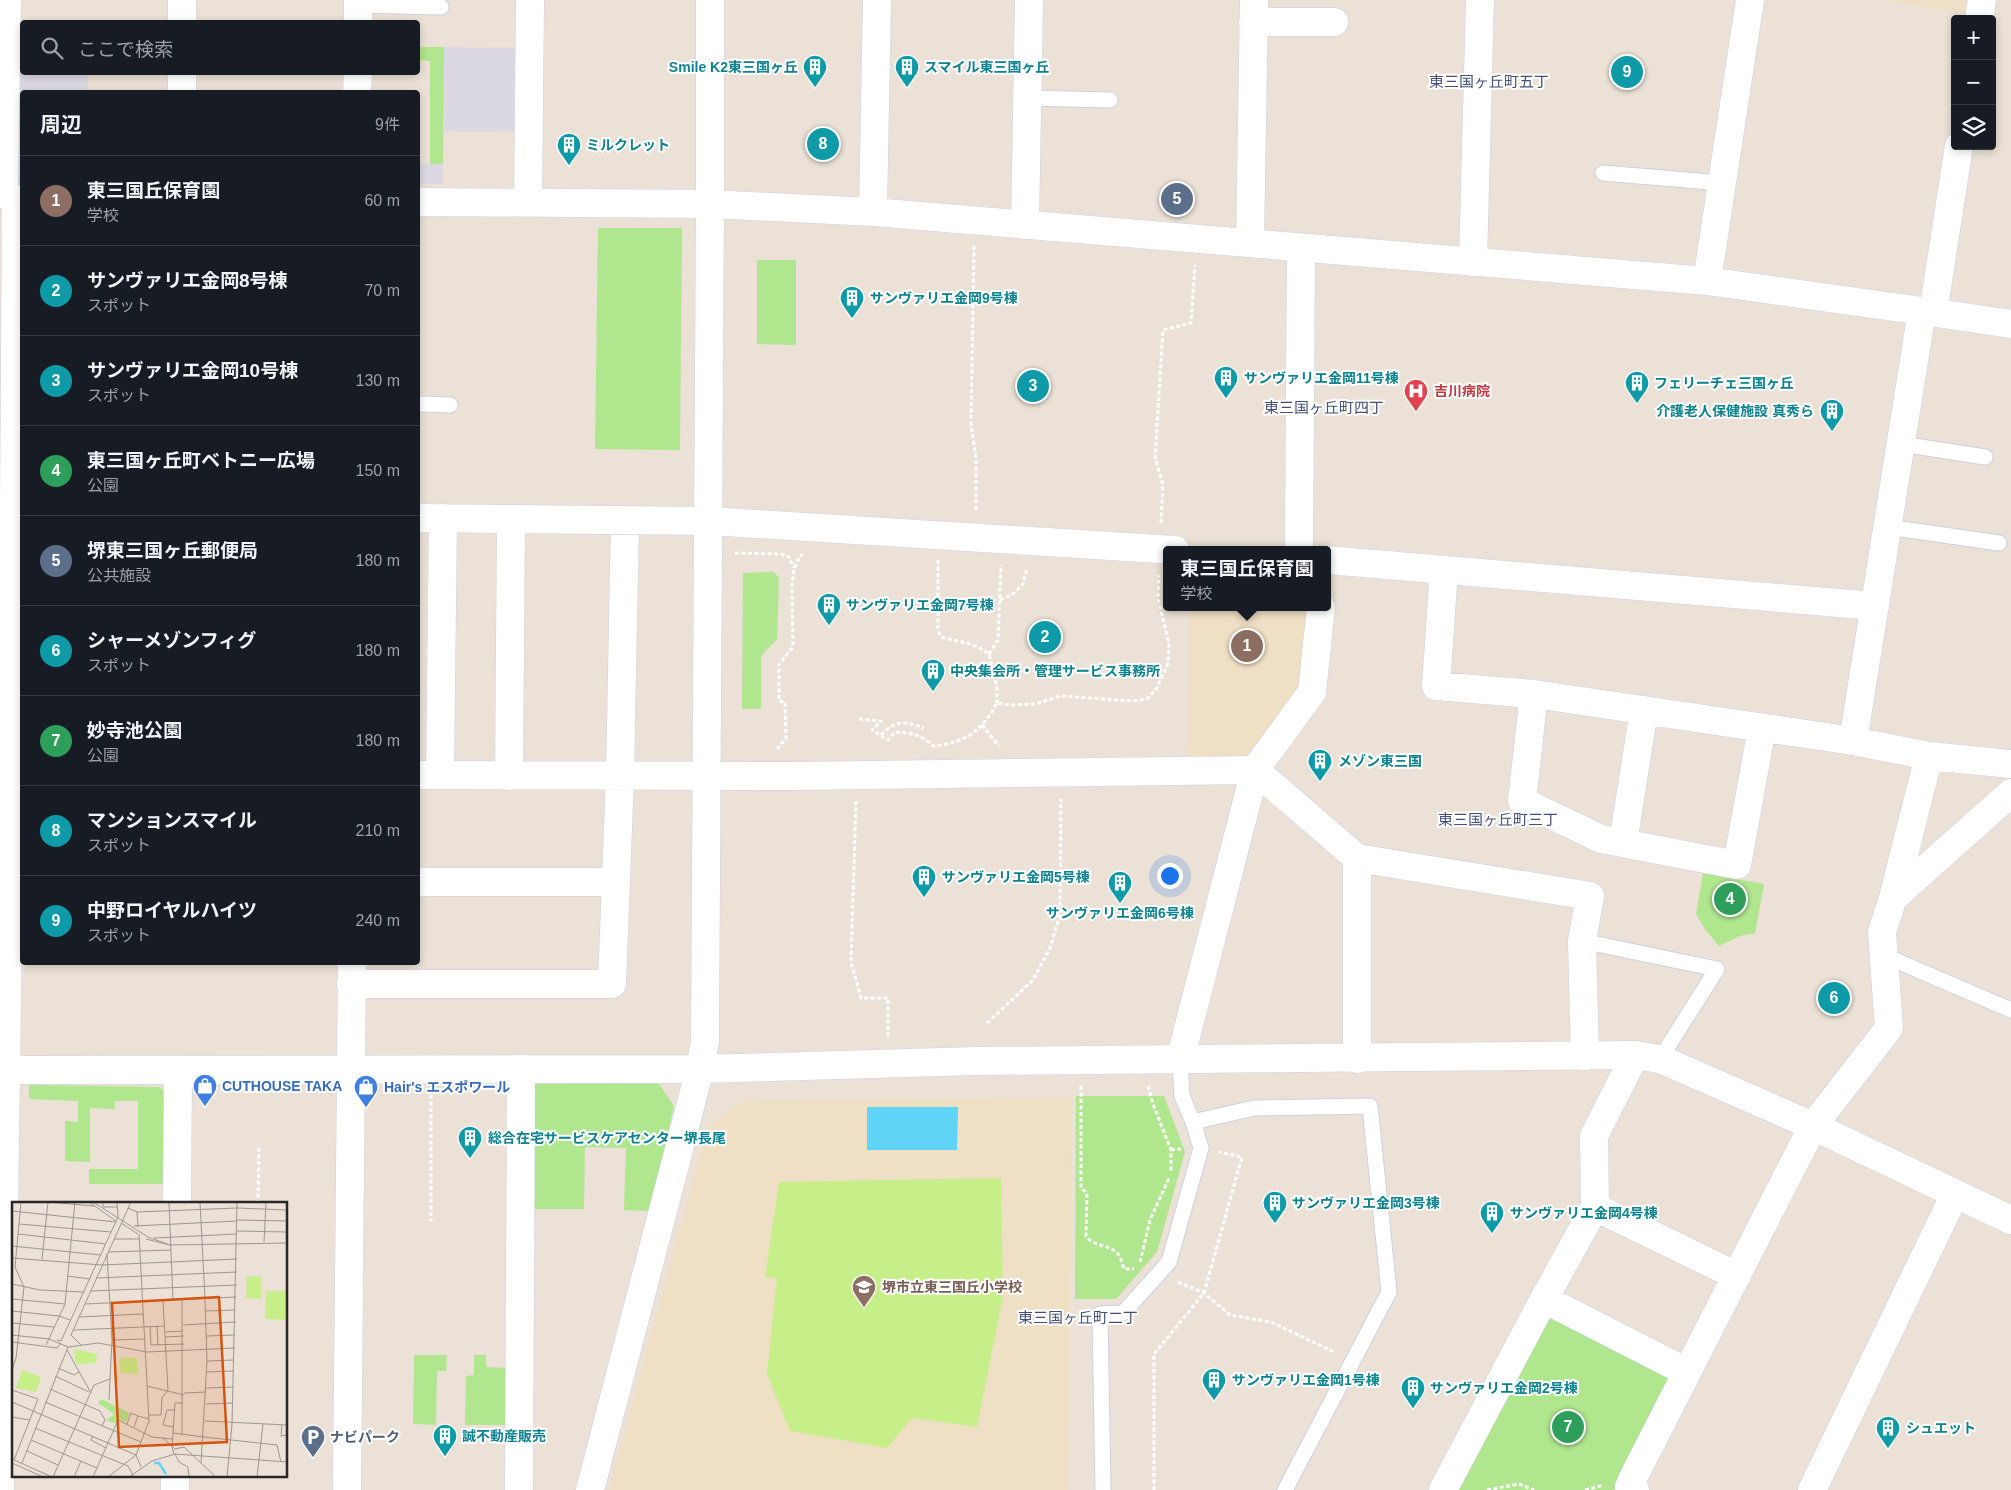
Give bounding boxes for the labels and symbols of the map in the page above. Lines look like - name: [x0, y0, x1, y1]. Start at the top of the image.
- pin: 9: [1611, 53, 1643, 91]
- building icon: Smile K2東三国ヶ丘: [802, 54, 828, 88]
- building icon: スマイル東三国ヶ丘: [894, 54, 920, 88]
- place label: Smile K2東三国ヶ丘: [669, 59, 798, 75]
- place label: スマイル東三国ヶ丘: [924, 59, 1050, 75]
- district label: 東三国ヶ丘町五丁: [1429, 73, 1549, 90]
- pin: 8: [807, 125, 839, 163]
- building icon: ミルクレット: [556, 132, 582, 166]
- place label: ミルクレット: [586, 137, 670, 153]
- pin: 5: [1161, 180, 1193, 218]
- building icon: サンヴァリエ金岡9号棟: [839, 285, 865, 319]
- place label: サンヴァリエ金岡9号棟: [870, 290, 1018, 306]
- building icon: サンヴァリエ金岡11号棟: [1213, 365, 1239, 399]
- pin: 3: [1017, 367, 1049, 405]
- place label: サンヴァリエ金岡11号棟: [1244, 370, 1399, 386]
- building icon: フェリーチェ三国ヶ丘: [1624, 370, 1650, 404]
- place label: フェリーチェ三国ヶ丘: [1654, 375, 1794, 391]
- hospital icon: 吉川病院: [1403, 378, 1429, 412]
- place label: 吉川病院: [1434, 383, 1490, 399]
- building icon: 介護老人保健施設 真秀ら: [1819, 398, 1845, 432]
- district label: 東三国ヶ丘町四丁: [1264, 399, 1384, 416]
- place label: 介護老人保健施設 真秀ら: [1656, 403, 1814, 419]
- building icon: サンヴァリエ金岡7号棟: [816, 592, 842, 626]
- place label: サンヴァリエ金岡7号棟: [846, 597, 994, 613]
- pin: 2: [1029, 618, 1061, 656]
- pin: 1: [1231, 627, 1263, 665]
- building icon: 中央集会所・管理サービス事務所: [920, 658, 946, 692]
- place label: 中央集会所・管理サービス事務所: [950, 663, 1160, 679]
- building icon: メゾン東三国: [1307, 748, 1333, 782]
- place label: メゾン東三国: [1338, 753, 1422, 769]
- district label: 東三国ヶ丘町三丁: [1438, 811, 1558, 828]
- your location: [1157, 863, 1183, 889]
- building icon: サンヴァリエ金岡5号棟: [911, 864, 937, 898]
- place label: サンヴァリエ金岡5号棟: [942, 869, 1090, 885]
- building icon: サンヴァリエ金岡6号棟: [1107, 870, 1133, 904]
- pin: 4: [1714, 880, 1746, 918]
- place label: サンヴァリエ金岡6号棟: [1046, 905, 1194, 921]
- pin: 6: [1818, 979, 1850, 1017]
- shop icon: CUTHOUSE TAKA: [192, 1073, 218, 1107]
- shop icon: Hair's エスポワール: [353, 1074, 379, 1108]
- place label: CUTHOUSE TAKA: [222, 1078, 342, 1094]
- place label: Hair's エスポワール: [384, 1079, 510, 1095]
- building icon: 総合在宅サービスケアセンター堺長尾: [457, 1125, 483, 1159]
- place label: 総合在宅サービスケアセンター堺長尾: [488, 1130, 726, 1146]
- building icon: サンヴァリエ金岡3号棟: [1262, 1190, 1288, 1224]
- place label: サンヴァリエ金岡3号棟: [1292, 1195, 1440, 1211]
- building icon: サンヴァリエ金岡4号棟: [1479, 1200, 1505, 1234]
- inset map: [12, 1202, 288, 1478]
- place label: サンヴァリエ金岡4号棟: [1510, 1205, 1658, 1221]
- school or university icon: 堺市立東三国丘小学校: [851, 1274, 877, 1308]
- place label: 堺市立東三国丘小学校: [882, 1279, 1022, 1295]
- district label: 東三国ヶ丘町二丁: [1018, 1309, 1138, 1326]
- building icon: サンヴァリエ金岡1号棟: [1201, 1367, 1227, 1401]
- place label: サンヴァリエ金岡1号棟: [1232, 1372, 1380, 1388]
- building icon: サンヴァリエ金岡2号棟: [1400, 1375, 1426, 1409]
- place label: サンヴァリエ金岡2号棟: [1430, 1380, 1578, 1396]
- pin: 7: [1552, 1408, 1584, 1446]
- building icon: シュエット: [1875, 1415, 1901, 1449]
- place label: シュエット: [1906, 1420, 1976, 1436]
- building icon: 誠不動産販売: [432, 1423, 458, 1457]
- parking icon: ナビパーク: [300, 1424, 326, 1458]
- place label: 誠不動産販売: [462, 1428, 546, 1444]
- place label: ナビパーク: [330, 1429, 400, 1445]

